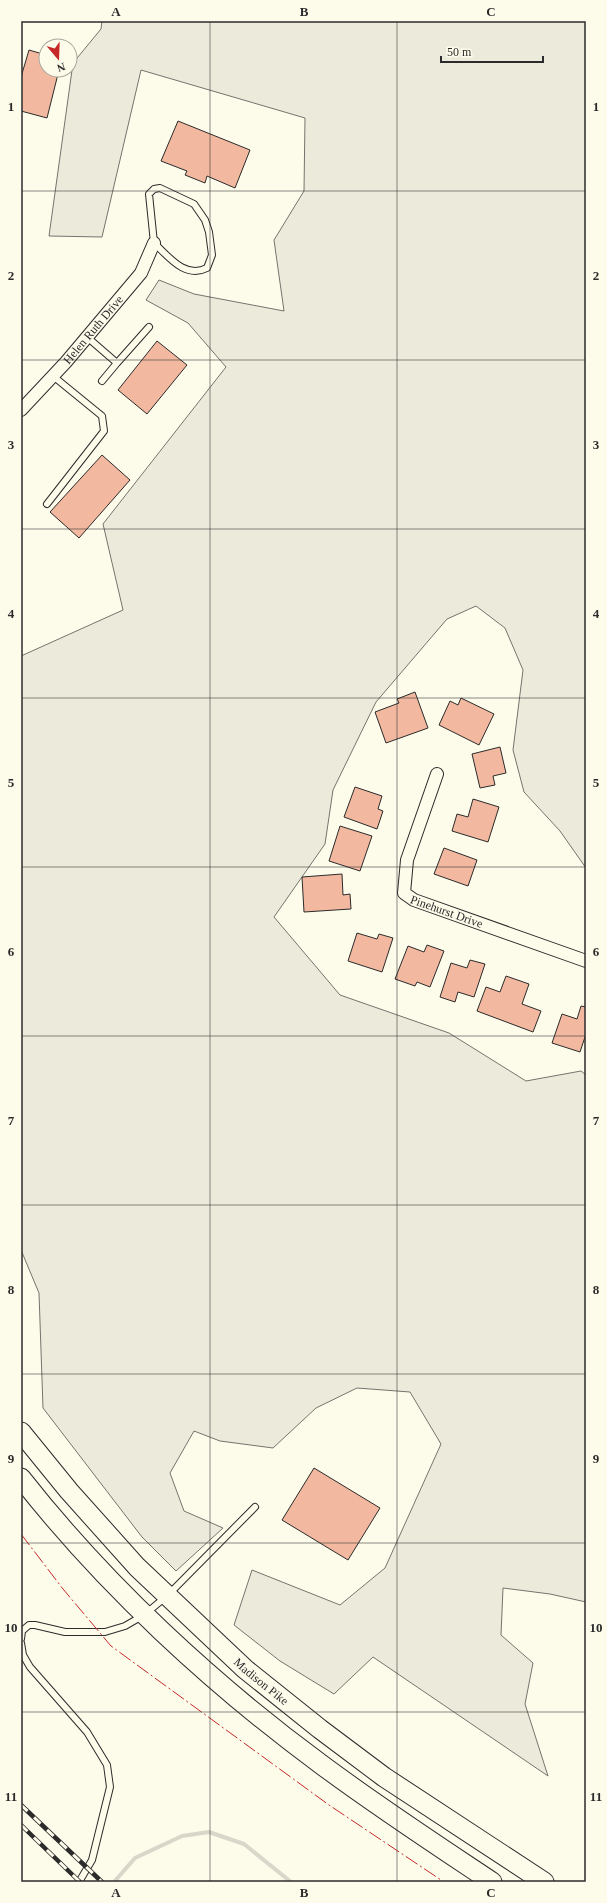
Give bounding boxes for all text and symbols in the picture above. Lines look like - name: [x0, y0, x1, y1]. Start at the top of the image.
- text: A: [111, 4, 121, 19]
- text: B: [300, 4, 309, 19]
- text: C: [486, 4, 496, 19]
- north arrow: [38, 38, 78, 78]
- scale bar: [441, 38, 543, 64]
- text: 50 m: [447, 45, 472, 59]
- text: N: [55, 60, 67, 74]
- text: 1: [8, 99, 14, 114]
- text: 1: [593, 99, 599, 114]
- text: 2: [8, 268, 14, 283]
- text: 2: [593, 268, 599, 283]
- street label: Helen Ruth Drive: [60, 293, 126, 367]
- text: 3: [8, 437, 15, 452]
- text: 3: [593, 437, 600, 452]
- text: 4: [8, 606, 15, 621]
- text: 4: [593, 606, 600, 621]
- text: 5: [8, 775, 15, 790]
- text: 5: [593, 775, 600, 790]
- street label: Pinehurst Drive: [409, 892, 485, 931]
- text: 6: [8, 944, 15, 959]
- text: 6: [593, 944, 600, 959]
- text: 7: [8, 1113, 15, 1128]
- text: 7: [593, 1113, 600, 1128]
- text: 8: [8, 1282, 15, 1297]
- text: 8: [593, 1282, 600, 1297]
- text: 9: [8, 1451, 15, 1466]
- text: 9: [593, 1451, 600, 1466]
- text: 10: [5, 1620, 18, 1635]
- text: 10: [590, 1620, 603, 1635]
- street label: Madison Pike: [231, 1655, 291, 1708]
- text: 11: [5, 1789, 17, 1804]
- text: 11: [590, 1789, 602, 1804]
- text: A: [111, 1885, 121, 1900]
- text: B: [300, 1885, 309, 1900]
- text: C: [486, 1885, 496, 1900]

